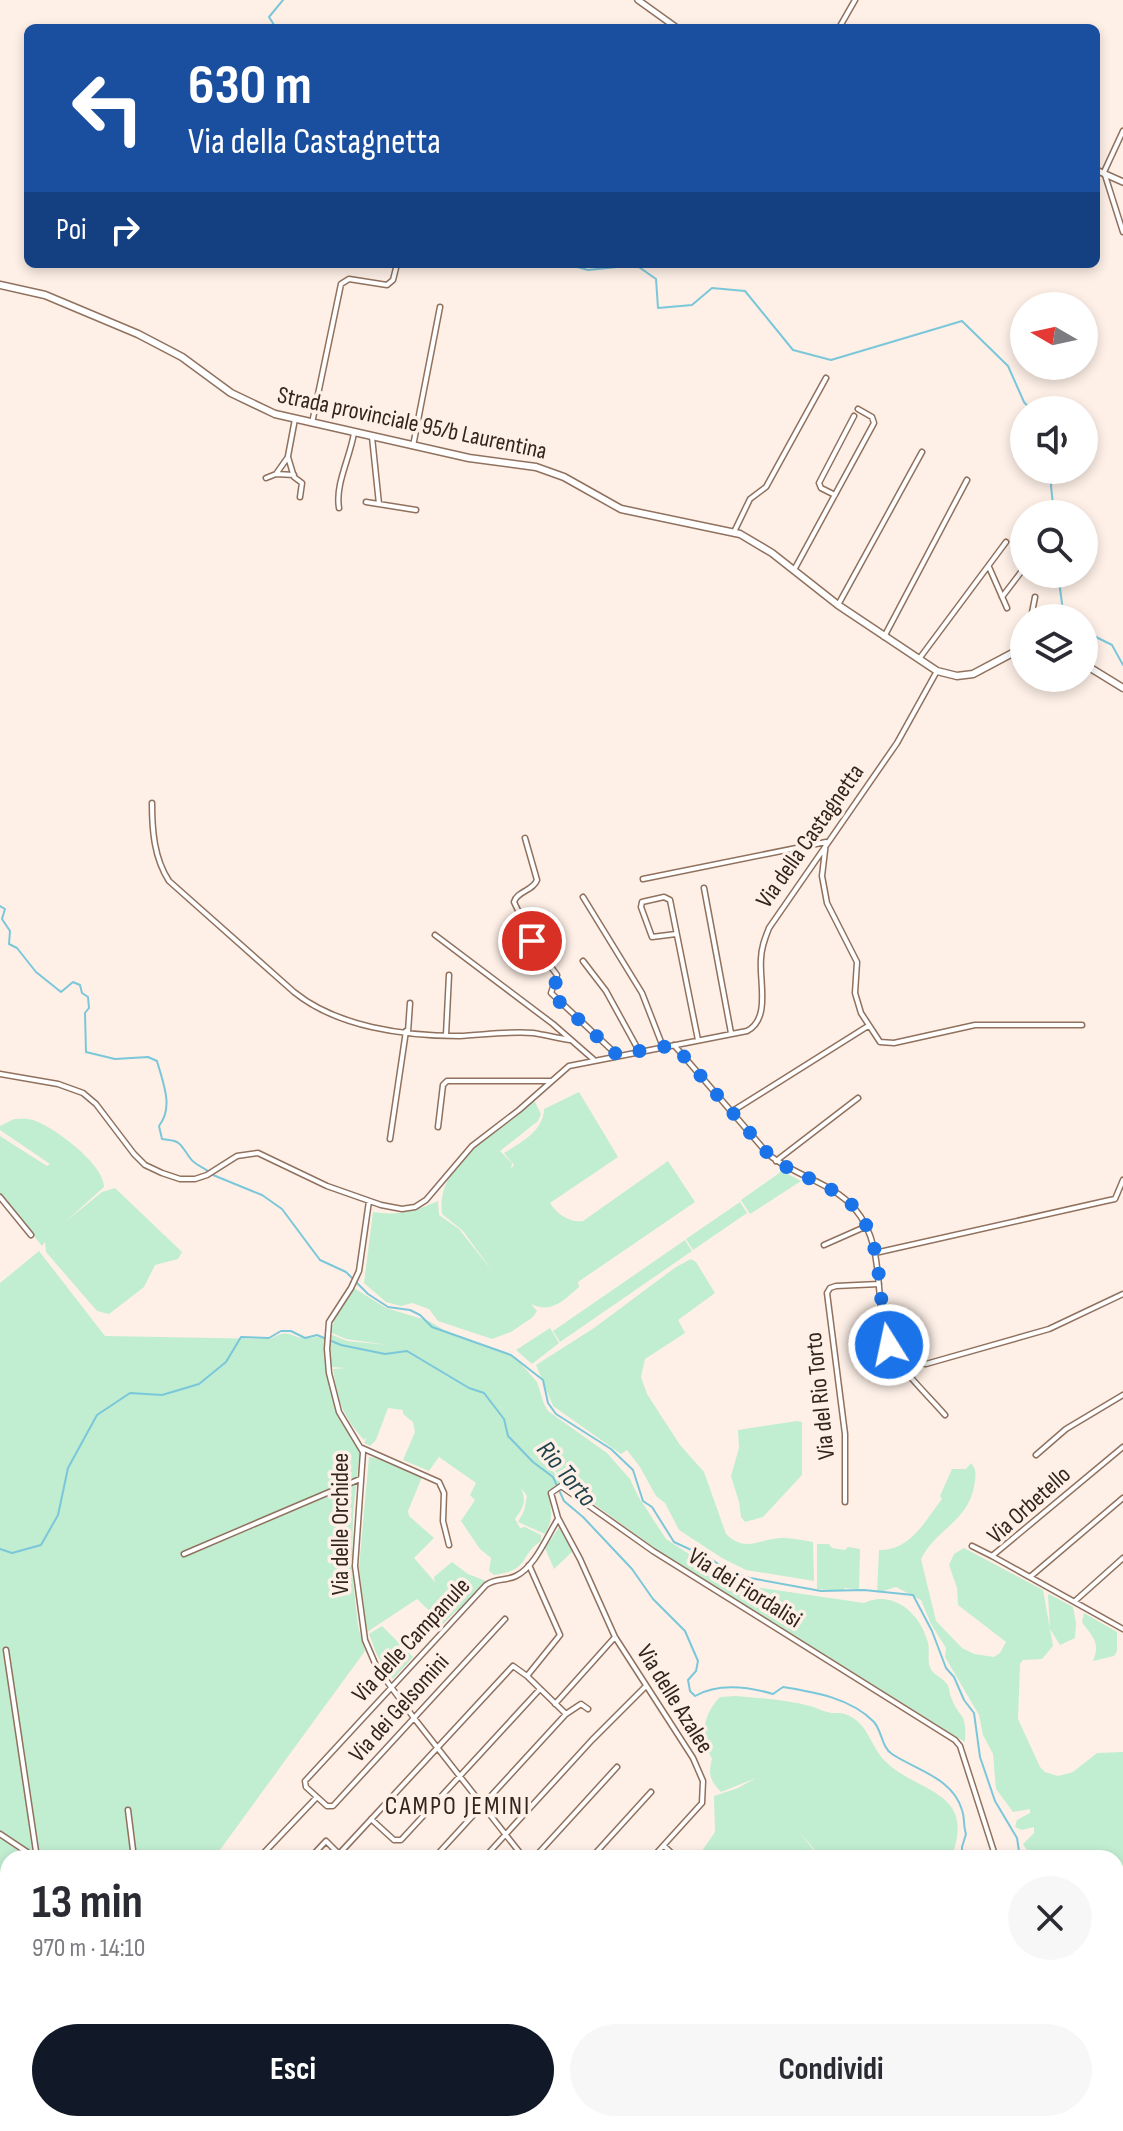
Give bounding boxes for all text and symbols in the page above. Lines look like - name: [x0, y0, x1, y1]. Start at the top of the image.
- text: 630 m: [188, 53, 312, 120]
- icon: left: [56, 56, 160, 160]
- text: Via della Castagnetta: [188, 121, 441, 164]
- icon: right: [103, 208, 147, 252]
- text: Poi: [56, 212, 87, 248]
- north arrow: [1010, 292, 1098, 380]
- map controls: [1010, 292, 1098, 692]
- street label: Strada provinciale 95/b Laurentina: [275, 380, 549, 466]
- button: sound: [1010, 396, 1098, 484]
- button: search: [1010, 500, 1098, 588]
- button: layers: [1010, 604, 1098, 692]
- street label: Via della Castagnetta: [750, 759, 870, 913]
- pin: [498, 907, 566, 975]
- icon: arrive: [510, 919, 554, 963]
- position arrow: [847, 1303, 931, 1387]
- street label: Via del Rio Torto: [799, 1331, 841, 1461]
- water label: Rio Torto: [530, 1435, 603, 1513]
- street label: Via delle Orchidee: [326, 1453, 355, 1595]
- street label: Via Orbetello: [981, 1460, 1077, 1550]
- street label: Via dei Fiordalisi: [683, 1542, 807, 1634]
- street label: Via delle Campanule: [346, 1572, 476, 1708]
- street label: Via delle Azalee: [630, 1639, 720, 1759]
- street label: Via dei Gelsomini: [343, 1648, 455, 1768]
- district label: CAMPO JEMINI: [385, 1791, 531, 1822]
- text: 13 min: [32, 1874, 143, 1931]
- button: close: [1008, 1876, 1092, 1960]
- text: 970 m · 14:10: [32, 1933, 145, 1964]
- button: Esci: [32, 2024, 554, 2116]
- button: Condividi: [570, 2024, 1092, 2116]

